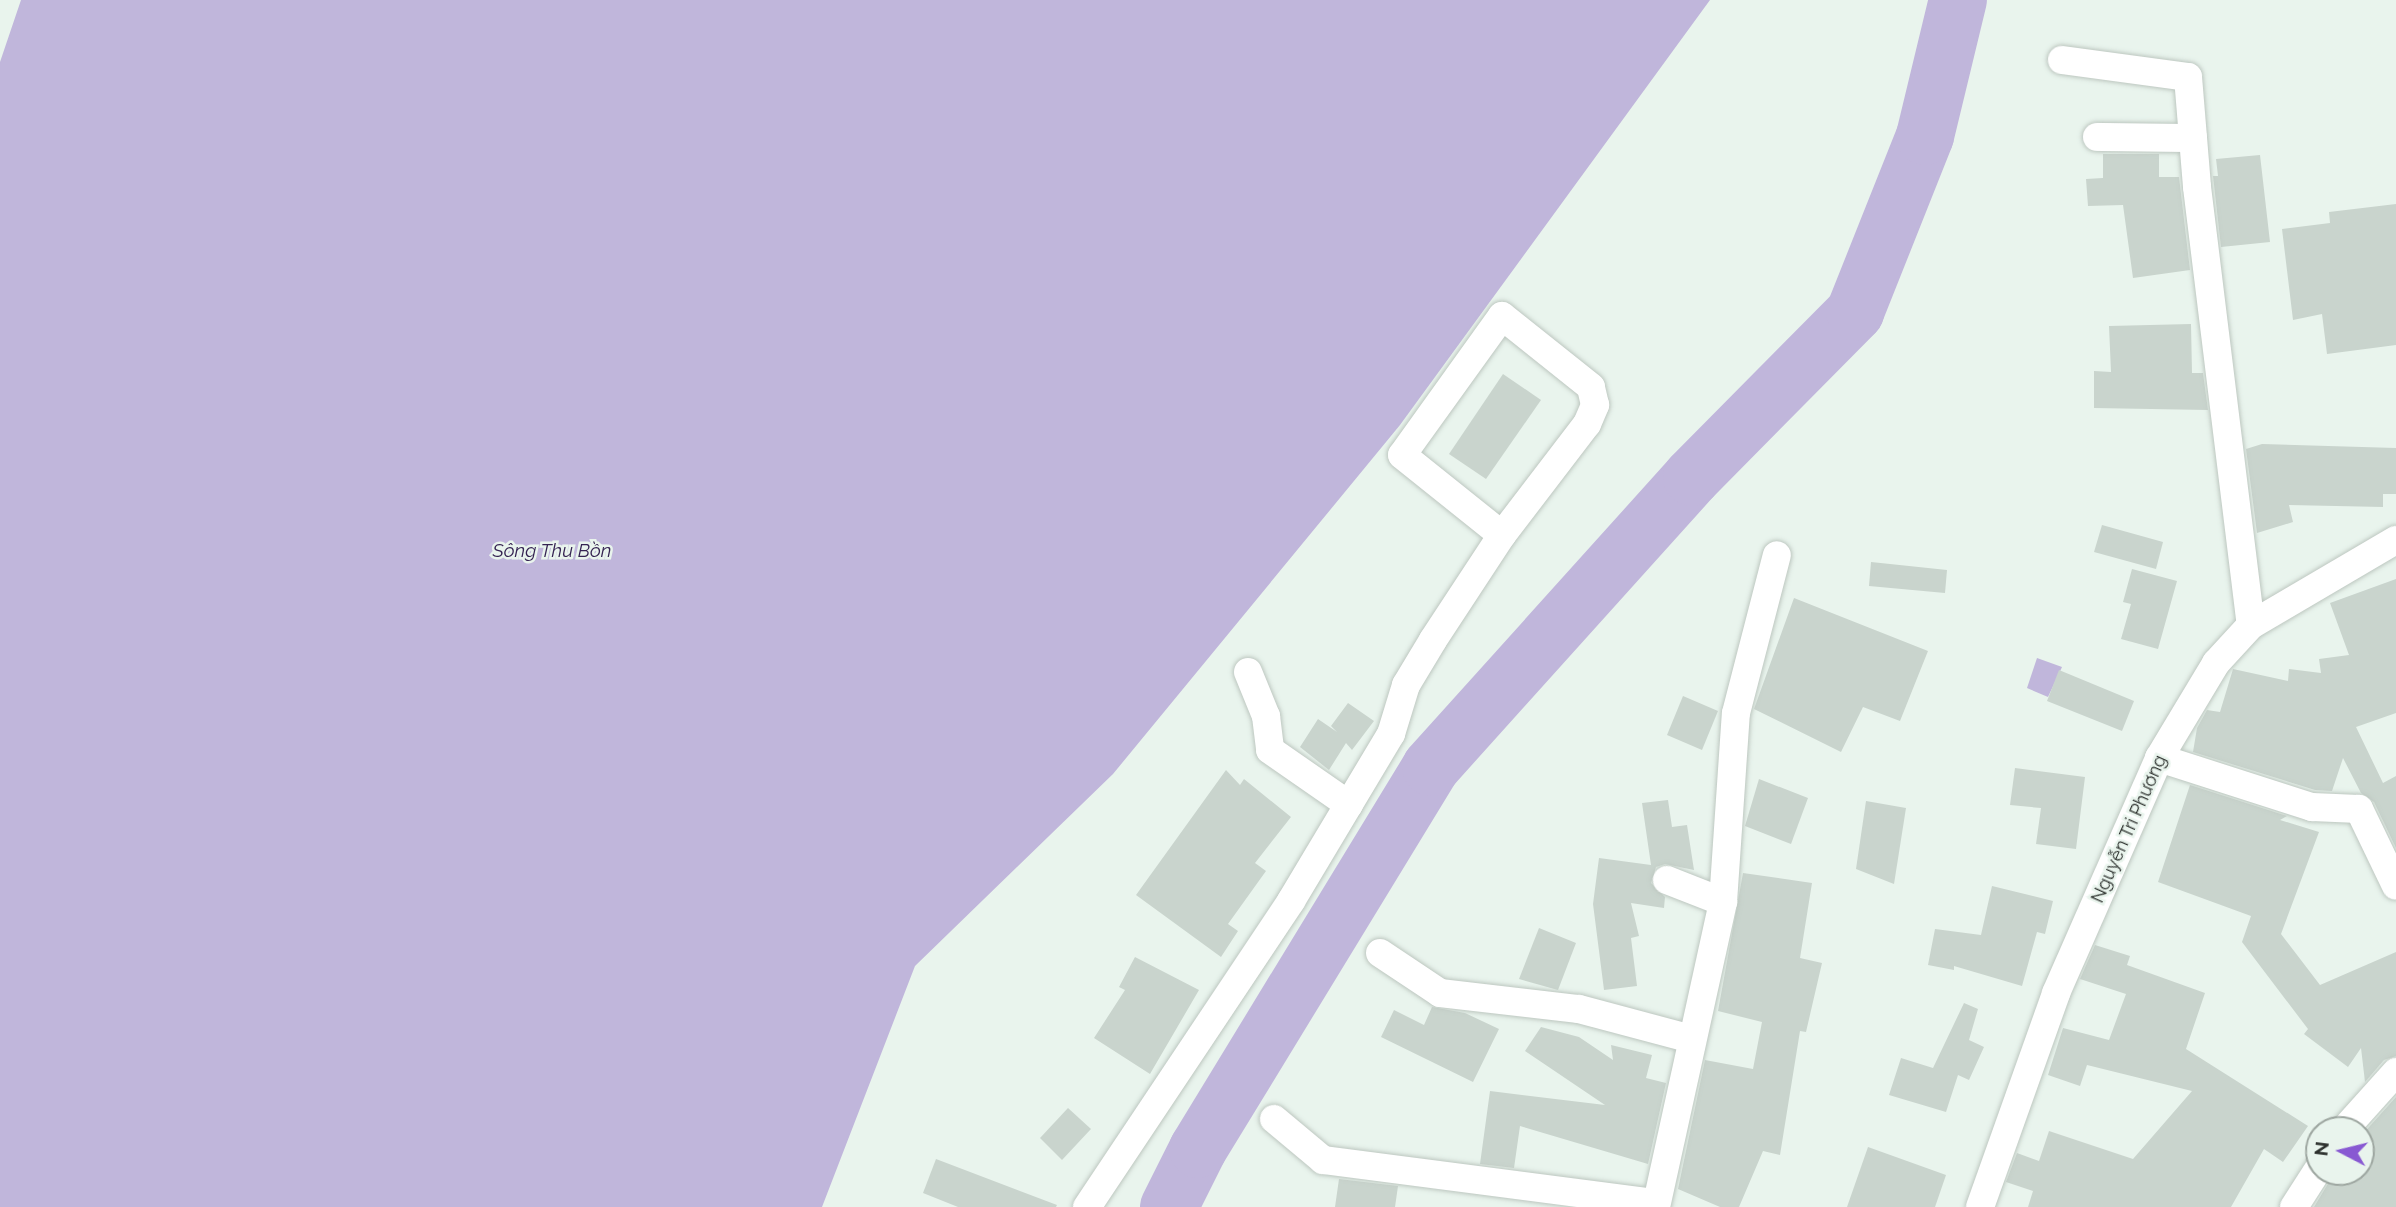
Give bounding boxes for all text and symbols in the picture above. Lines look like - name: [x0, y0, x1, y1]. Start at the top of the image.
- water label: Sông Thu Bồn: [492, 540, 612, 562]
- street label: Nguyễn Tri Phương: [2087, 752, 2171, 906]
- north arrow: [2305, 1116, 2375, 1186]
- text: N: [2309, 1140, 2333, 1157]

